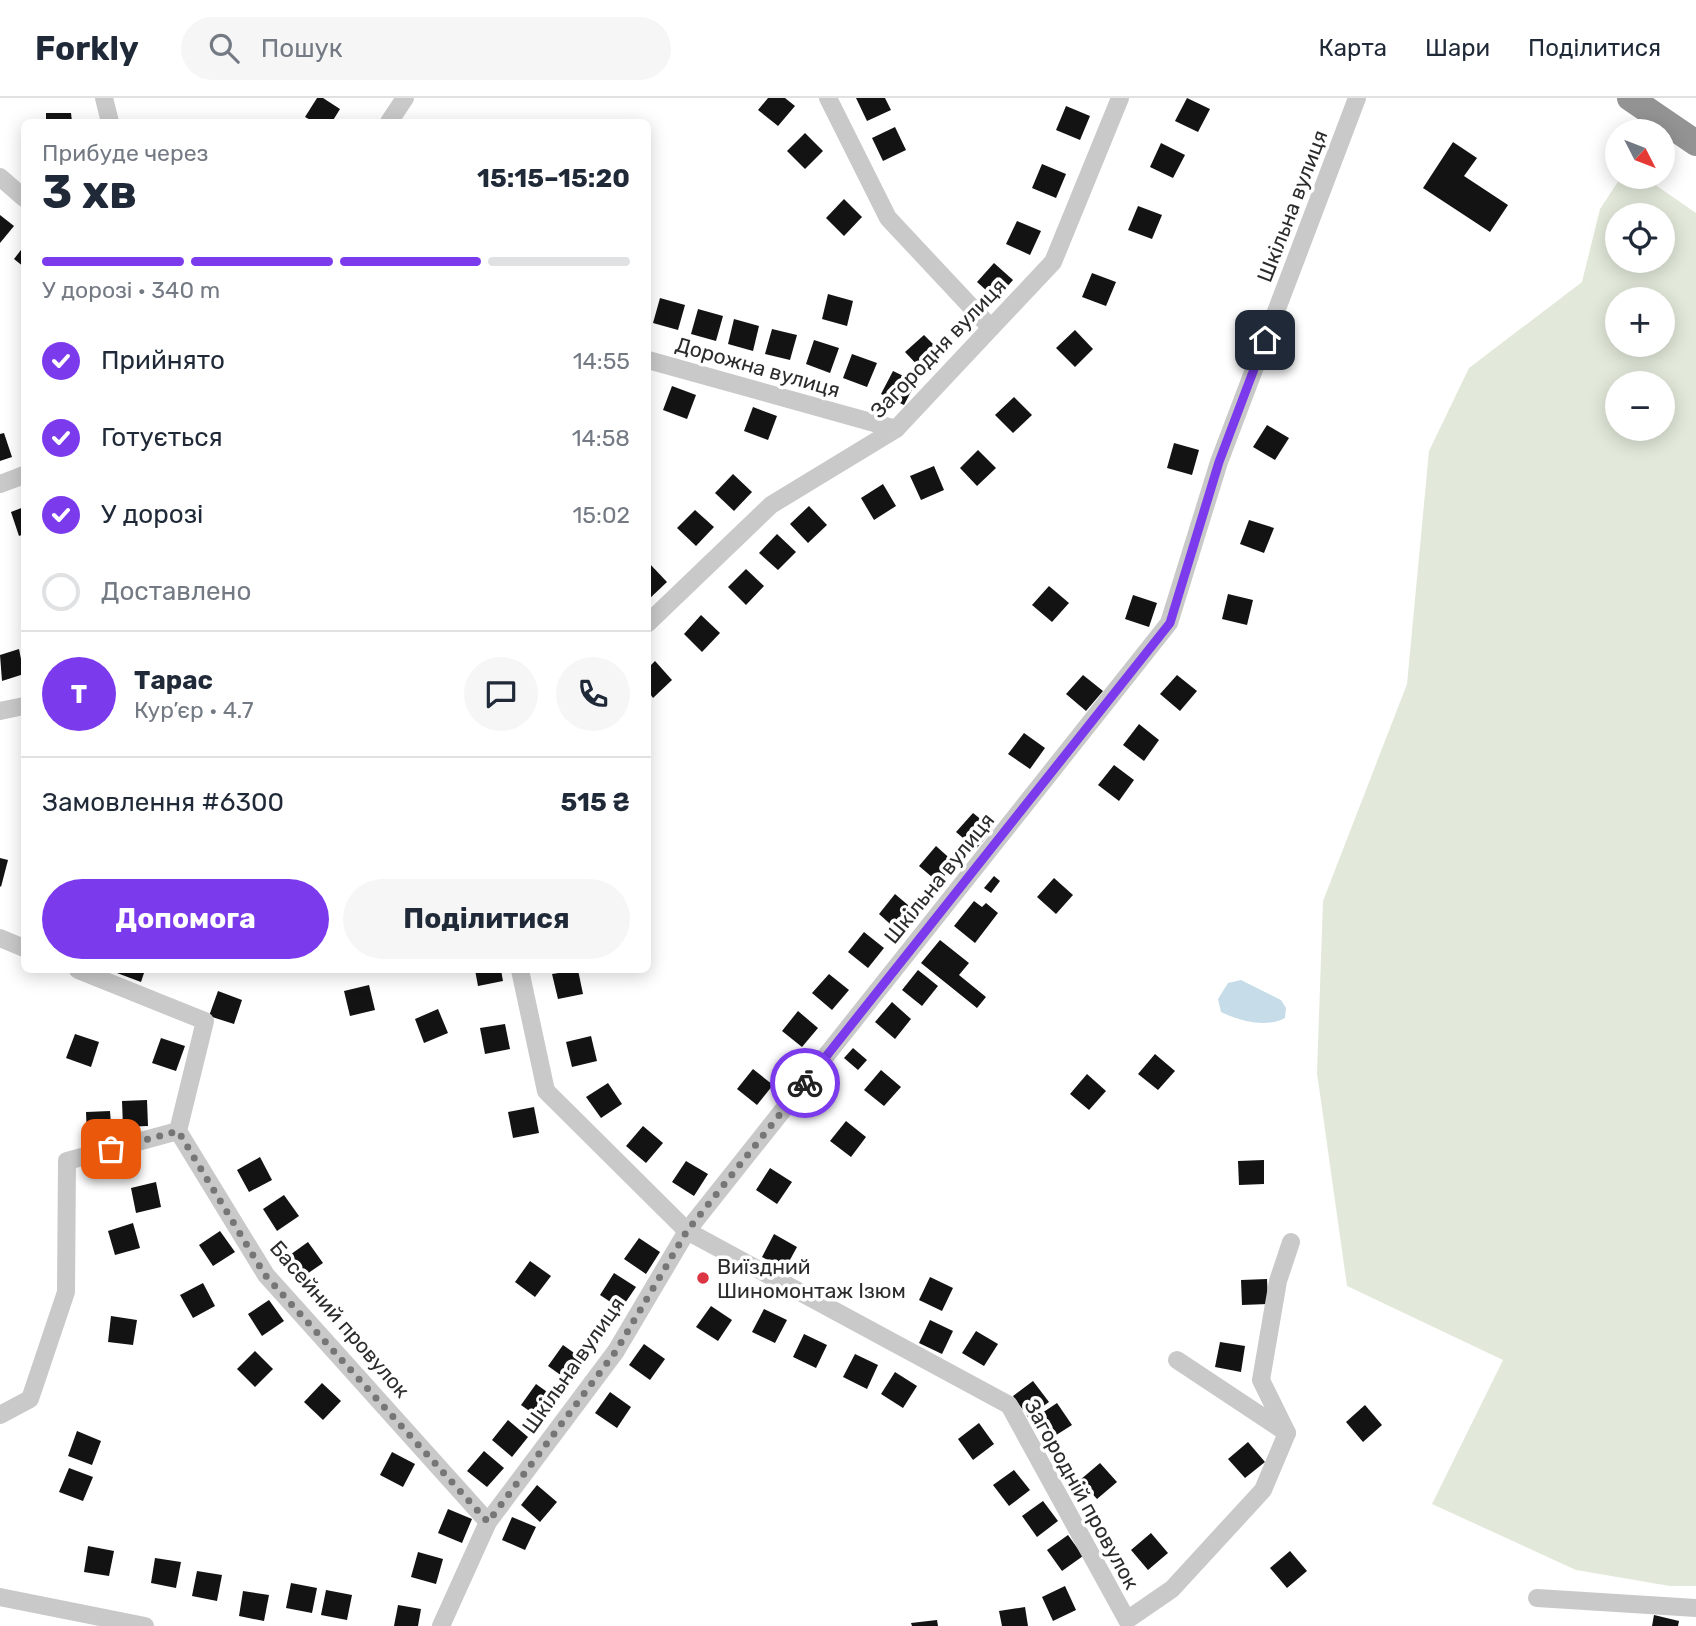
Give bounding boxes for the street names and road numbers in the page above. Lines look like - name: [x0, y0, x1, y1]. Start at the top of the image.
- street label: Шкільна вулиця: [1252, 126, 1332, 286]
- street label: Загородня вулиця: [865, 273, 1011, 423]
- street label: Дорожна вулиця: [673, 332, 843, 402]
- street label: Шкільна вулиця: [879, 808, 999, 948]
- street label: Басейний провулок: [265, 1235, 415, 1403]
- street label: Шкільна вулиця: [517, 1292, 629, 1438]
- street label: Загородній провулок: [1019, 1395, 1145, 1593]

